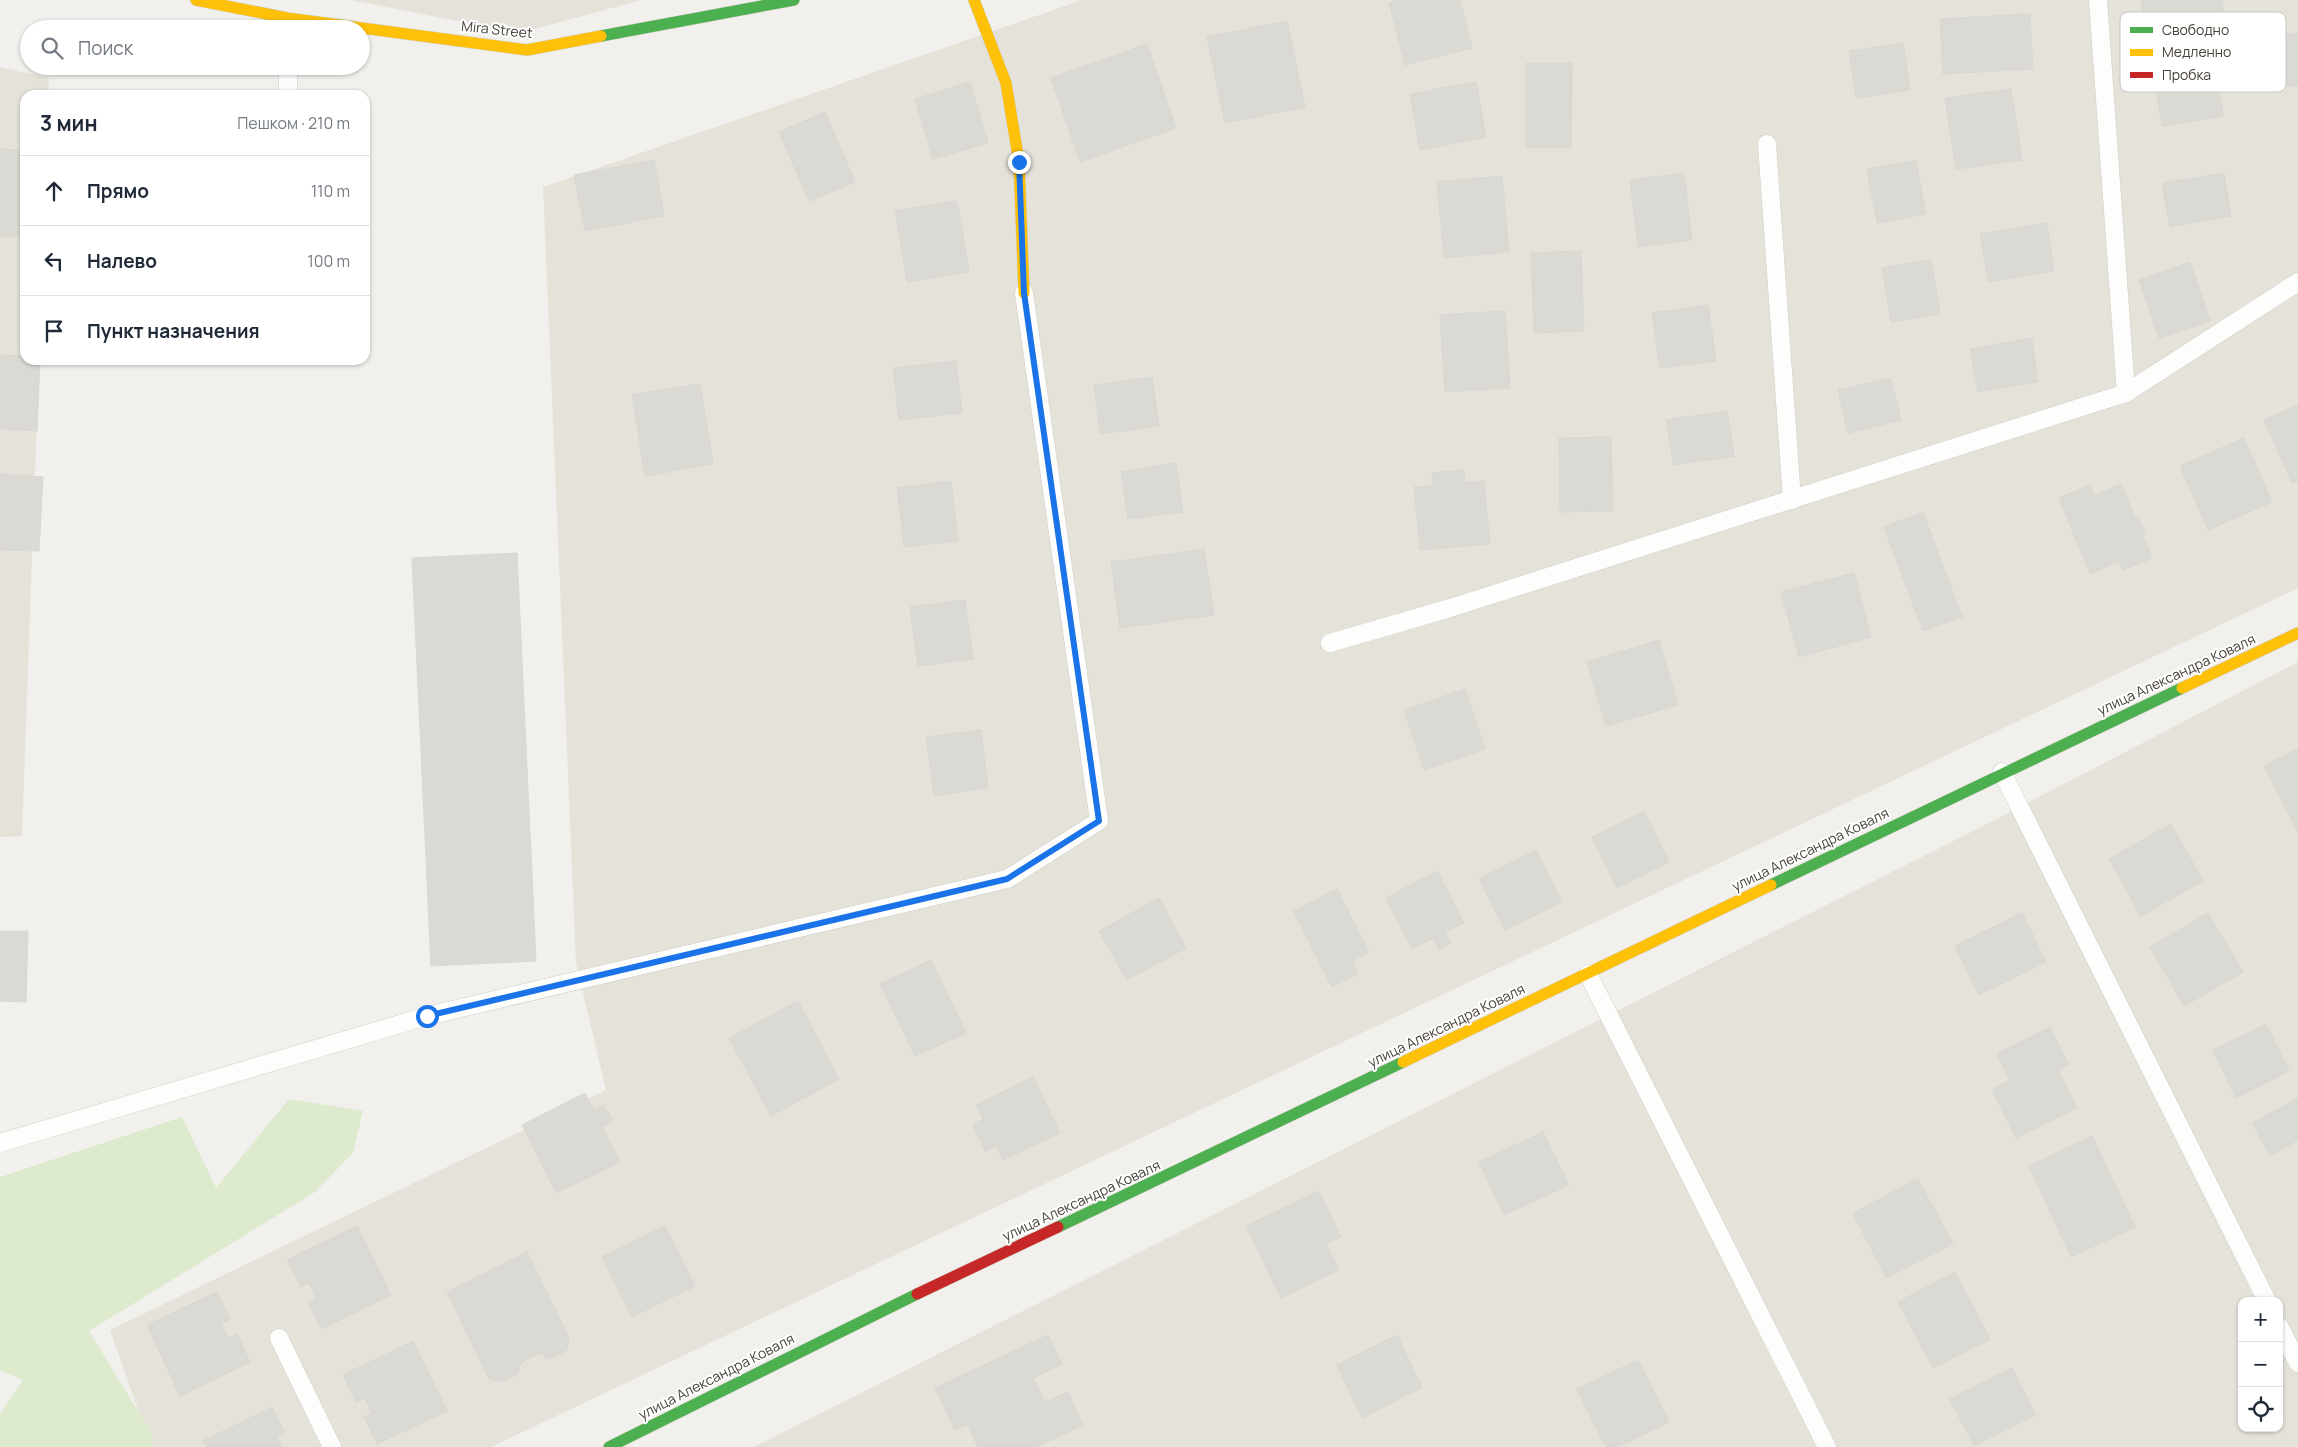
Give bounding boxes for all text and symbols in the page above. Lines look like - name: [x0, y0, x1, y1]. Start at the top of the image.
- legend: [2120, 12, 2286, 92]
- street label: Mira Street: [460, 16, 534, 42]
- search box: [20, 20, 370, 75]
- text: Свободно: [2162, 20, 2229, 39]
- icon: search: [38, 34, 66, 62]
- text: Поиск: [78, 35, 133, 61]
- text: Медленно: [2162, 42, 2231, 61]
- text: Пробка: [2162, 65, 2211, 84]
- text: 3 мин: [40, 109, 97, 137]
- text: Пешком · 210 m: [237, 112, 350, 134]
- route end: [1008, 151, 1031, 174]
- icon: ahead: [40, 177, 68, 205]
- text: Прямо: [87, 178, 149, 204]
- text: 110 m: [311, 180, 350, 202]
- icon: left: [40, 247, 68, 275]
- text: Налево: [87, 248, 157, 274]
- text: 100 m: [307, 250, 350, 272]
- icon: arrive: [40, 317, 68, 345]
- text: Пункт назначения: [87, 318, 260, 344]
- street label: улица Александра Коваля: [2094, 629, 2258, 719]
- street label: улица Александра Коваля: [1728, 803, 1892, 895]
- street label: улица Александра Коваля: [1364, 979, 1528, 1071]
- route start: [416, 1005, 439, 1028]
- street label: улица Александра Коваля: [999, 1155, 1163, 1245]
- map controls: [2238, 1297, 2283, 1432]
- button: +: [2238, 1297, 2283, 1342]
- street label: улица Александра Коваля: [635, 1328, 797, 1424]
- button: −: [2238, 1342, 2283, 1387]
- button: locate: [2238, 1387, 2283, 1432]

